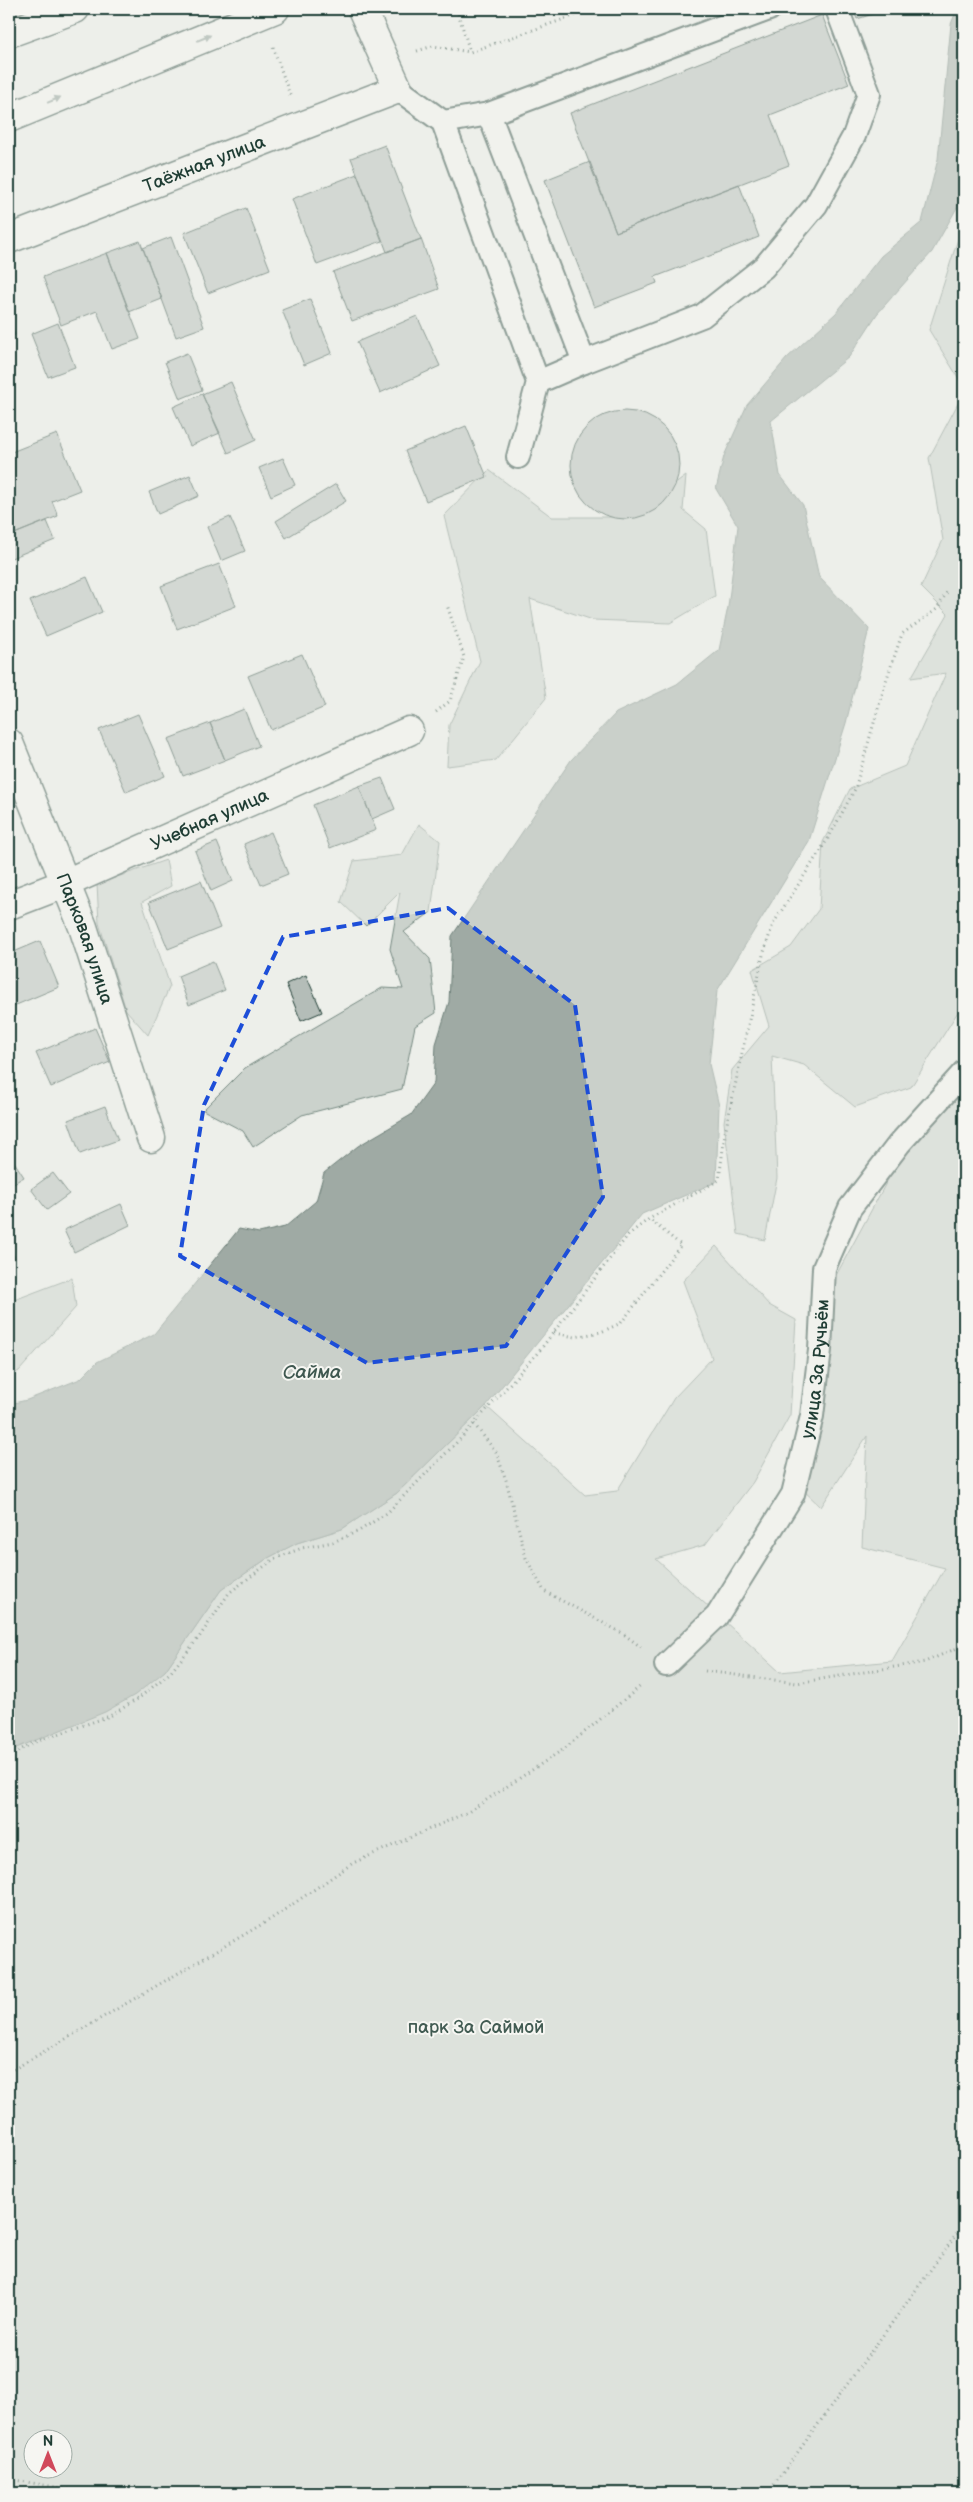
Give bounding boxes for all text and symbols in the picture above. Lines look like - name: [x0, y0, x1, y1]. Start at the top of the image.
- one-way arrow: [197, 33, 211, 41]
- one-way arrow: [47, 95, 61, 103]
- street label: Таёжная улица: [140, 131, 269, 197]
- street label: Учебная улица: [148, 785, 272, 855]
- street label: Парковая улица: [51, 870, 117, 1007]
- street label: улица За Ручьём: [797, 1299, 833, 1441]
- water label: Сайма: [283, 1361, 341, 1384]
- park label: парк За Саймой: [408, 2017, 544, 2038]
- north arrow: [22, 2430, 72, 2480]
- text: N: [43, 2433, 53, 2450]

